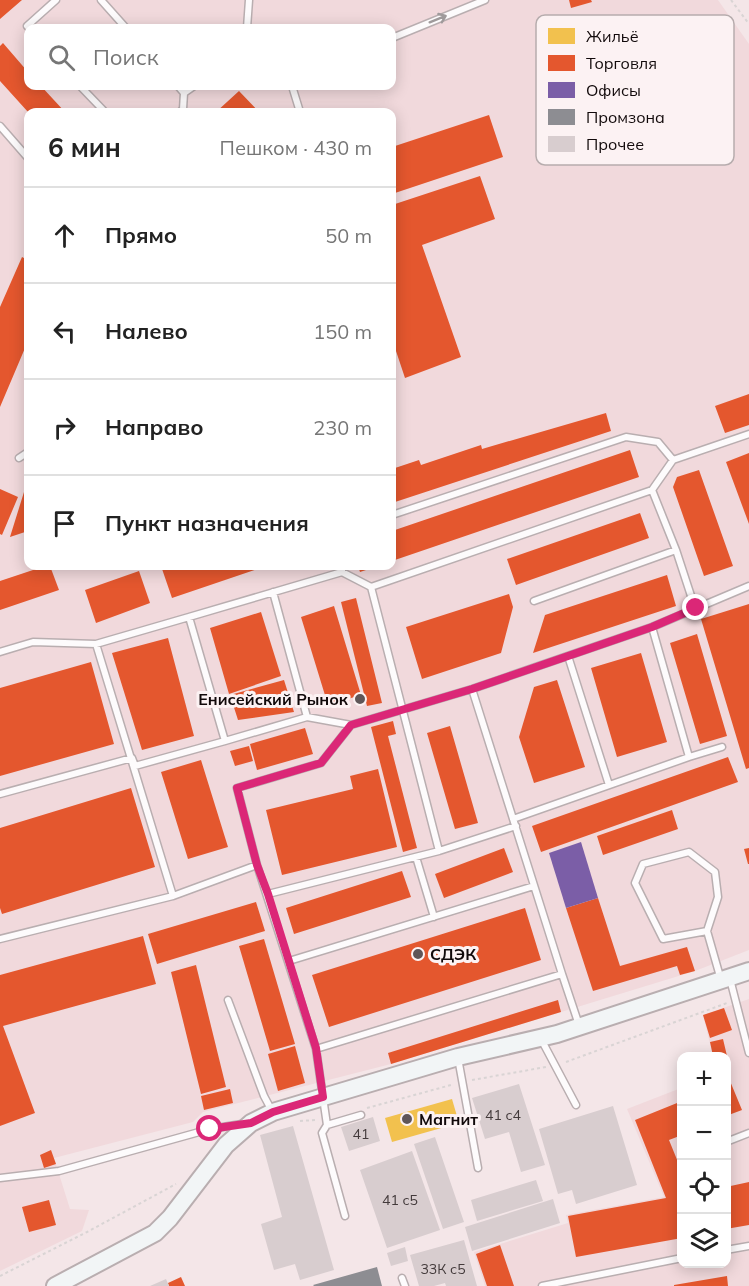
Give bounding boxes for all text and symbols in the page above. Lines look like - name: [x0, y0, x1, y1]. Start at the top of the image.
- one-way arrow: [428, 13, 447, 24]
- legend: [536, 15, 734, 165]
- search box: [24, 24, 396, 90]
- text: Жильё: [586, 26, 639, 46]
- icon: search: [45, 41, 78, 74]
- text: Поиск: [93, 43, 159, 71]
- text: Торговля: [586, 53, 657, 73]
- text: Офисы: [586, 80, 641, 100]
- text: Промзона: [586, 107, 665, 127]
- text: 6 мин: [48, 131, 121, 164]
- text: Прочее: [586, 134, 644, 154]
- text: Пешком · 430 m: [220, 135, 372, 160]
- icon: ahead: [48, 219, 81, 252]
- text: Прямо: [105, 221, 177, 249]
- text: 50 m: [325, 223, 372, 248]
- icon: left: [48, 315, 81, 348]
- text: Налево: [105, 317, 188, 345]
- text: 150 m: [313, 319, 372, 344]
- icon: right: [48, 411, 81, 444]
- text: Направо: [105, 413, 203, 441]
- text: 230 m: [313, 415, 372, 440]
- icon: arrive: [48, 507, 81, 540]
- text: Пункт назначения: [105, 509, 309, 537]
- route end: [682, 594, 708, 620]
- place label: Енисейский Рынок: [198, 689, 349, 709]
- marker: Енисейский Рынок: [353, 692, 367, 706]
- place label: СДЭК: [430, 944, 476, 964]
- marker: СДЭК: [411, 947, 425, 961]
- map controls: [677, 1052, 731, 1268]
- button: +: [677, 1052, 731, 1106]
- house number: 41 с4: [485, 1106, 522, 1124]
- button: −: [677, 1106, 731, 1160]
- place label: Магнит: [419, 1109, 478, 1129]
- marker: Магнит: [400, 1112, 414, 1126]
- route start: [196, 1115, 222, 1141]
- house number: 41: [353, 1125, 369, 1143]
- button: locate: [677, 1160, 731, 1214]
- house number: 41 с5: [382, 1191, 418, 1209]
- button: layers: [677, 1214, 731, 1268]
- house number: 33К с5: [420, 1260, 466, 1278]

